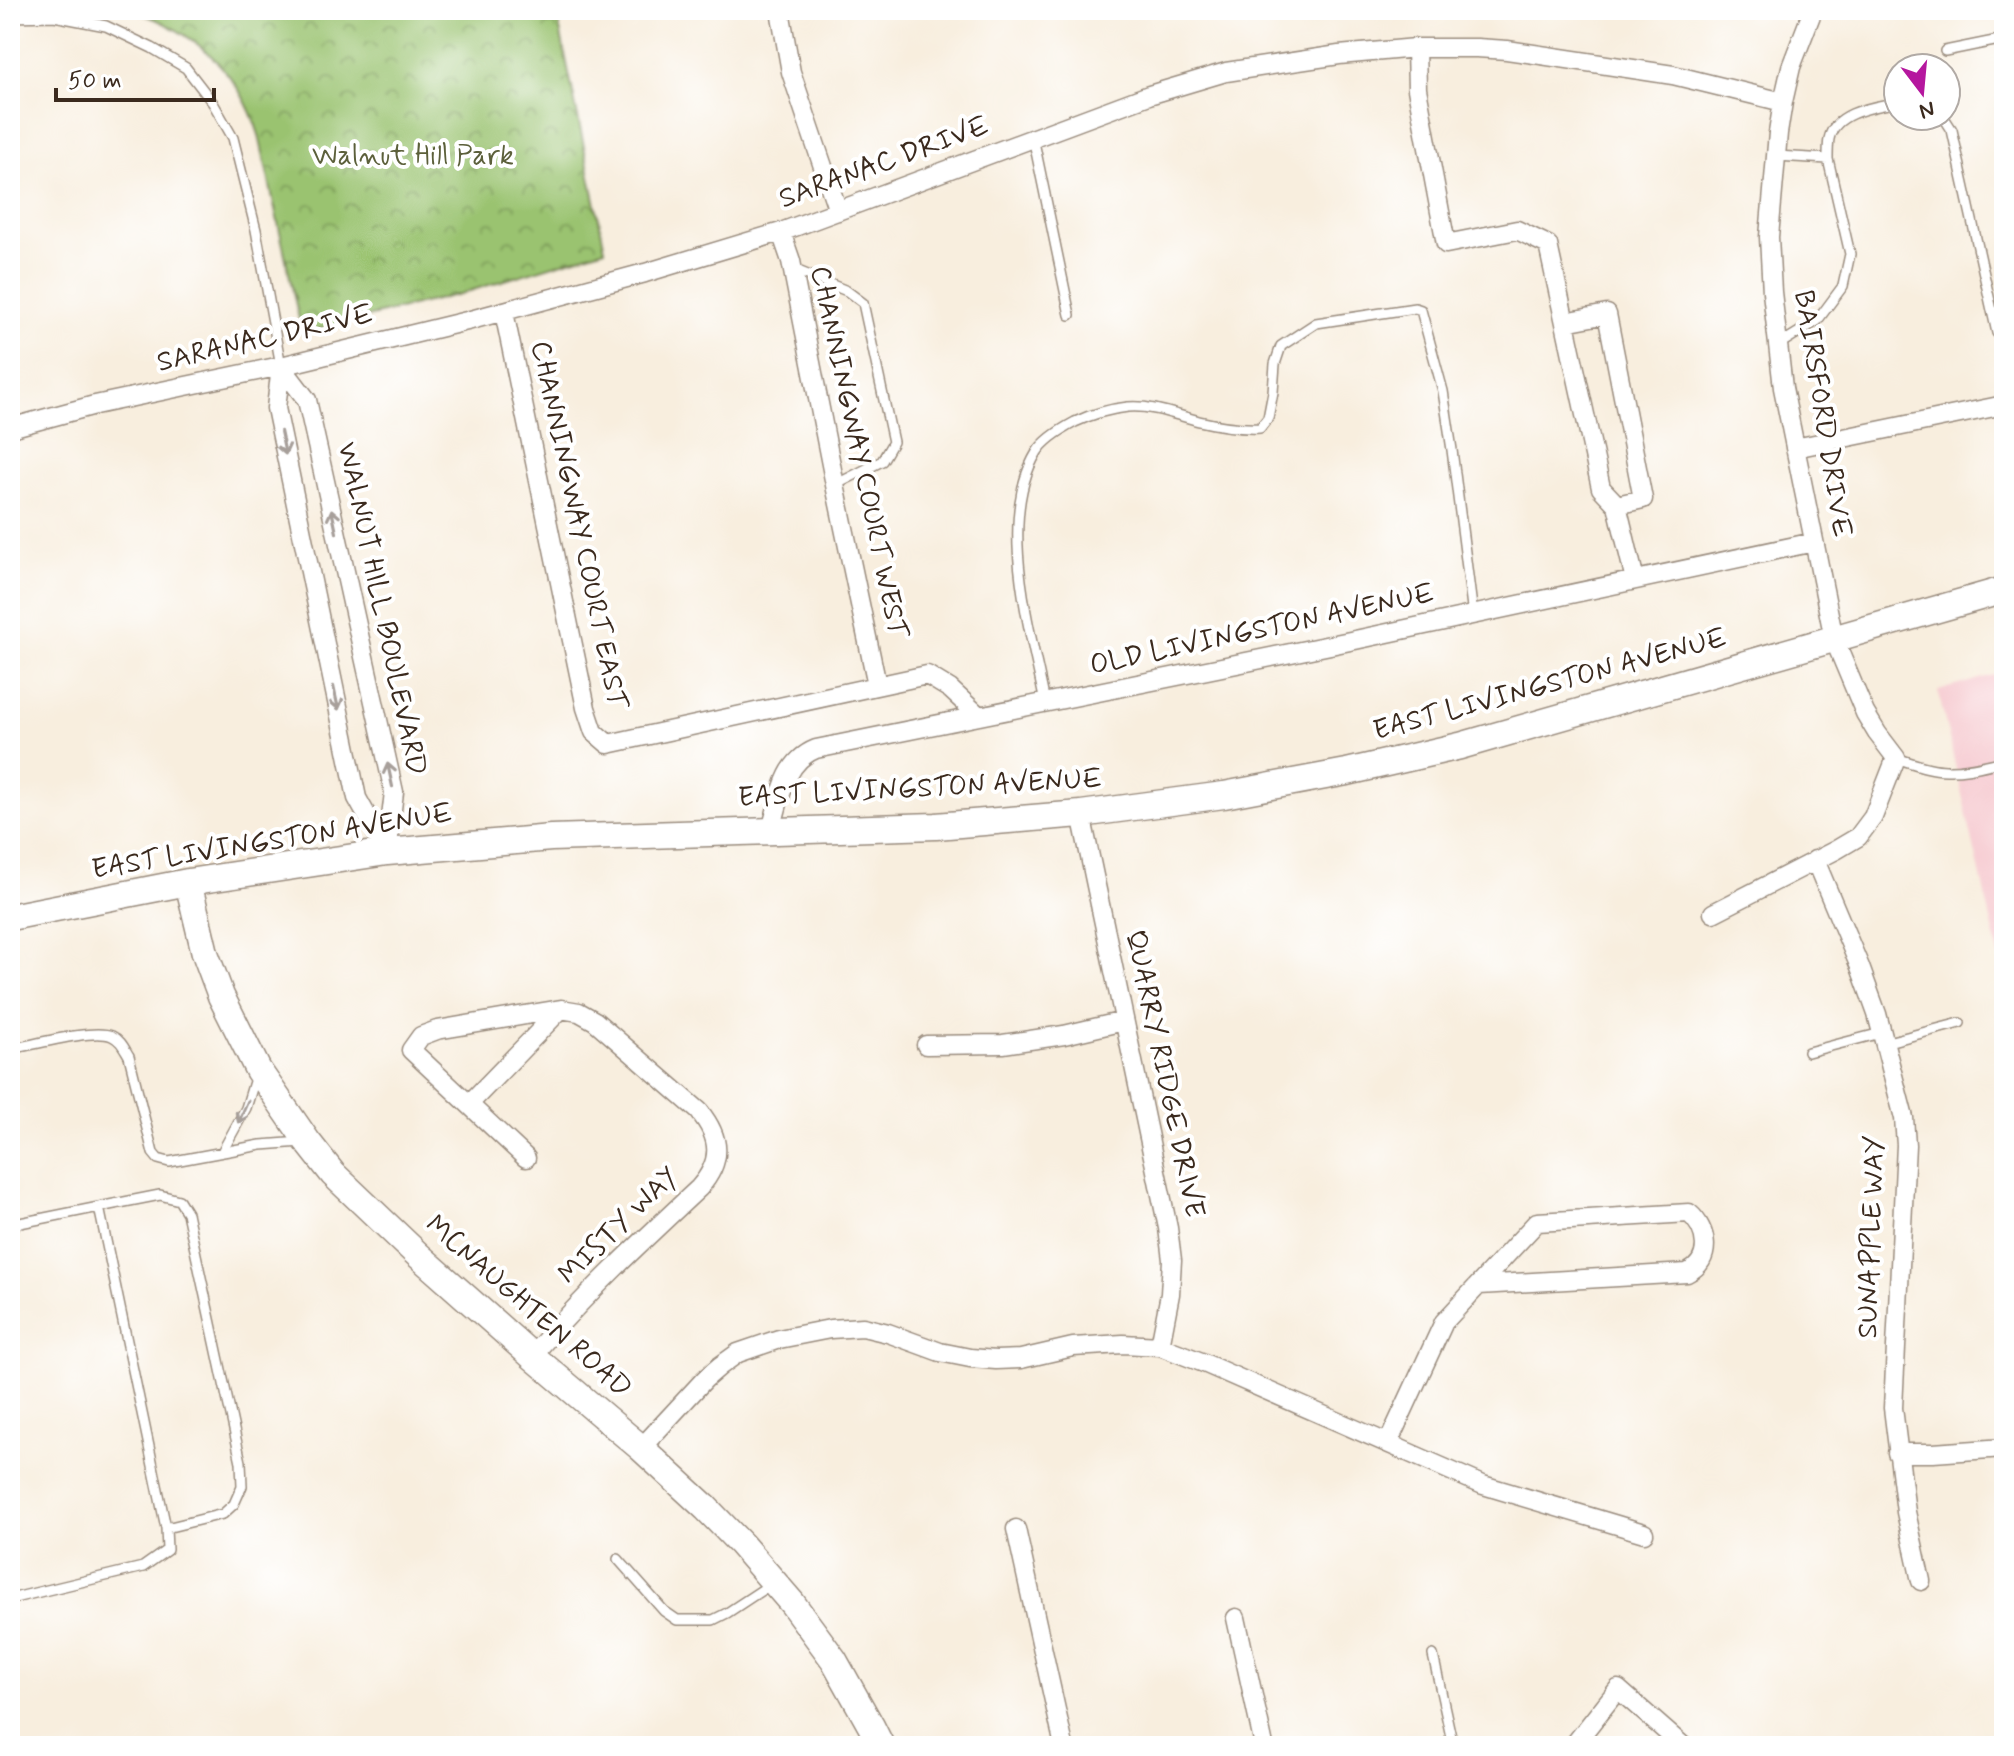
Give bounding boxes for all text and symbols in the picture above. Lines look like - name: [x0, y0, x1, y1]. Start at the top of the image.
- scale bar: [56, 52, 214, 102]
- north arrow: [1882, 52, 1962, 132]
- text: 50 m: [68, 66, 122, 97]
- text: N: [1916, 94, 1938, 125]
- street label: SARANAC DRIVE: [774, 108, 994, 218]
- park label: Walnut Hill Park: [312, 138, 514, 175]
- street label: CHANNINGWAY COURT WEST: [800, 262, 916, 642]
- street label: BAIRSFORD DRIVE: [1784, 288, 1860, 540]
- street label: SARANAC DRIVE: [153, 296, 377, 382]
- street label: CHANNINGWAY COURT EAST: [521, 338, 635, 713]
- one-way arrow: [276, 430, 291, 456]
- street label: WALNUT HILL BOULEVARD: [328, 439, 434, 779]
- one-way arrow: [326, 508, 341, 534]
- street label: OLD LIVINGSTON AVENUE: [1086, 575, 1438, 685]
- street label: EAST LIVINGSTON AVENUE: [1369, 620, 1731, 750]
- one-way arrow: [329, 685, 344, 710]
- street label: EAST LIVINGSTON AVENUE: [737, 761, 1103, 817]
- one-way arrow: [382, 762, 397, 788]
- street label: EAST LIVINGSTON AVENUE: [89, 795, 455, 889]
- street label: QUARRY RIDGE DRIVE: [1115, 927, 1213, 1221]
- one-way arrow: [235, 1100, 250, 1124]
- street label: SUNAPPLE WAY: [1850, 1135, 1894, 1339]
- street label: MISTY WAY: [551, 1159, 687, 1293]
- street label: MCNAUGHTEN ROAD: [417, 1207, 639, 1407]

